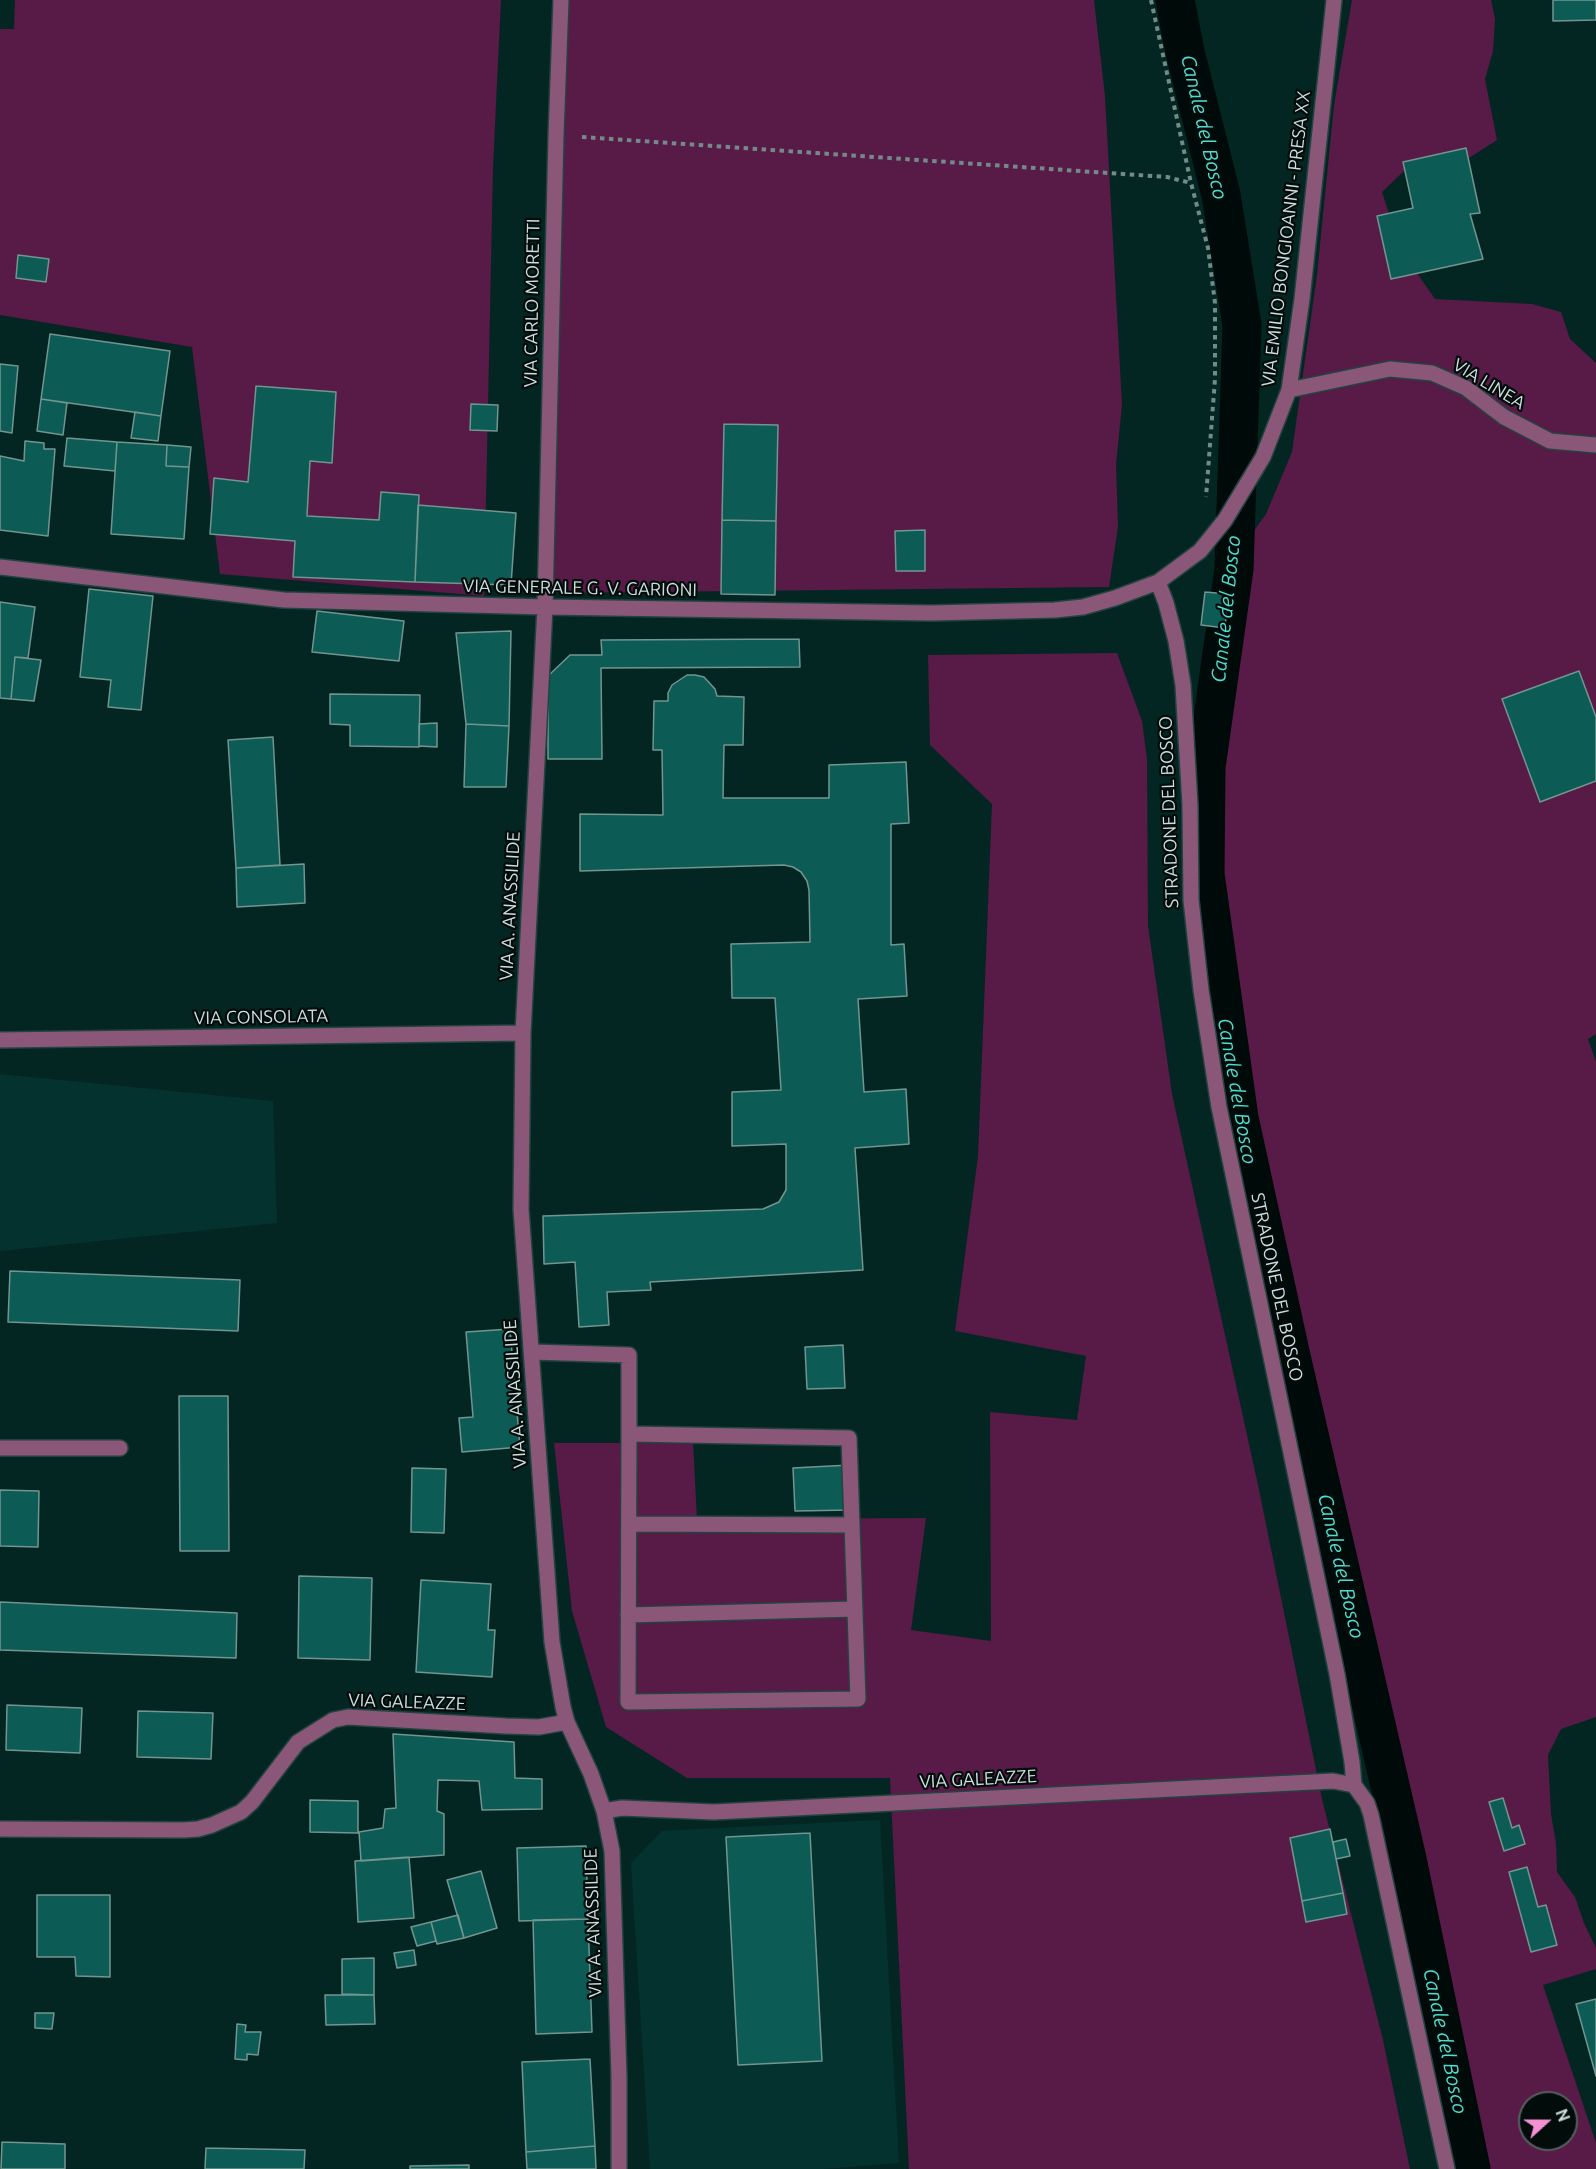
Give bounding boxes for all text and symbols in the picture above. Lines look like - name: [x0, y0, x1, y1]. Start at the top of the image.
- water label: Canale del Bosco: [1176, 52, 1232, 202]
- street label: VIA EMILIO BONGIOANNI - PRESA XX: [1257, 90, 1315, 388]
- street label: VIA CARLO MORETTI: [520, 218, 544, 388]
- street label: VIA LINEA: [1449, 354, 1529, 414]
- water label: Canale del Bosco: [1206, 534, 1246, 684]
- street label: VIA GENERALE G. V. GARIONI: [463, 575, 697, 601]
- street label: STRADONE DEL BOSCO: [1155, 716, 1183, 908]
- street label: VIA A. ANASSILIDE: [495, 831, 525, 981]
- street label: VIA CONSOLATA: [194, 1005, 328, 1029]
- water label: Canale del Bosco: [1212, 1016, 1262, 1166]
- street label: STRADONE DEL BOSCO: [1246, 1191, 1308, 1383]
- street label: VIA A. ANASSILIDE: [499, 1319, 531, 1469]
- water label: Canale del Bosco: [1313, 1491, 1369, 1641]
- street label: VIA GALEAZZE: [348, 1689, 466, 1715]
- street label: VIA GALEAZZE: [919, 1765, 1037, 1793]
- street label: VIA A. ANASSILIDE: [580, 1848, 606, 1998]
- water label: Canale del Bosco: [1418, 1966, 1472, 2116]
- north arrow: [1518, 2091, 1578, 2151]
- text: N: [1552, 2106, 1573, 2124]

